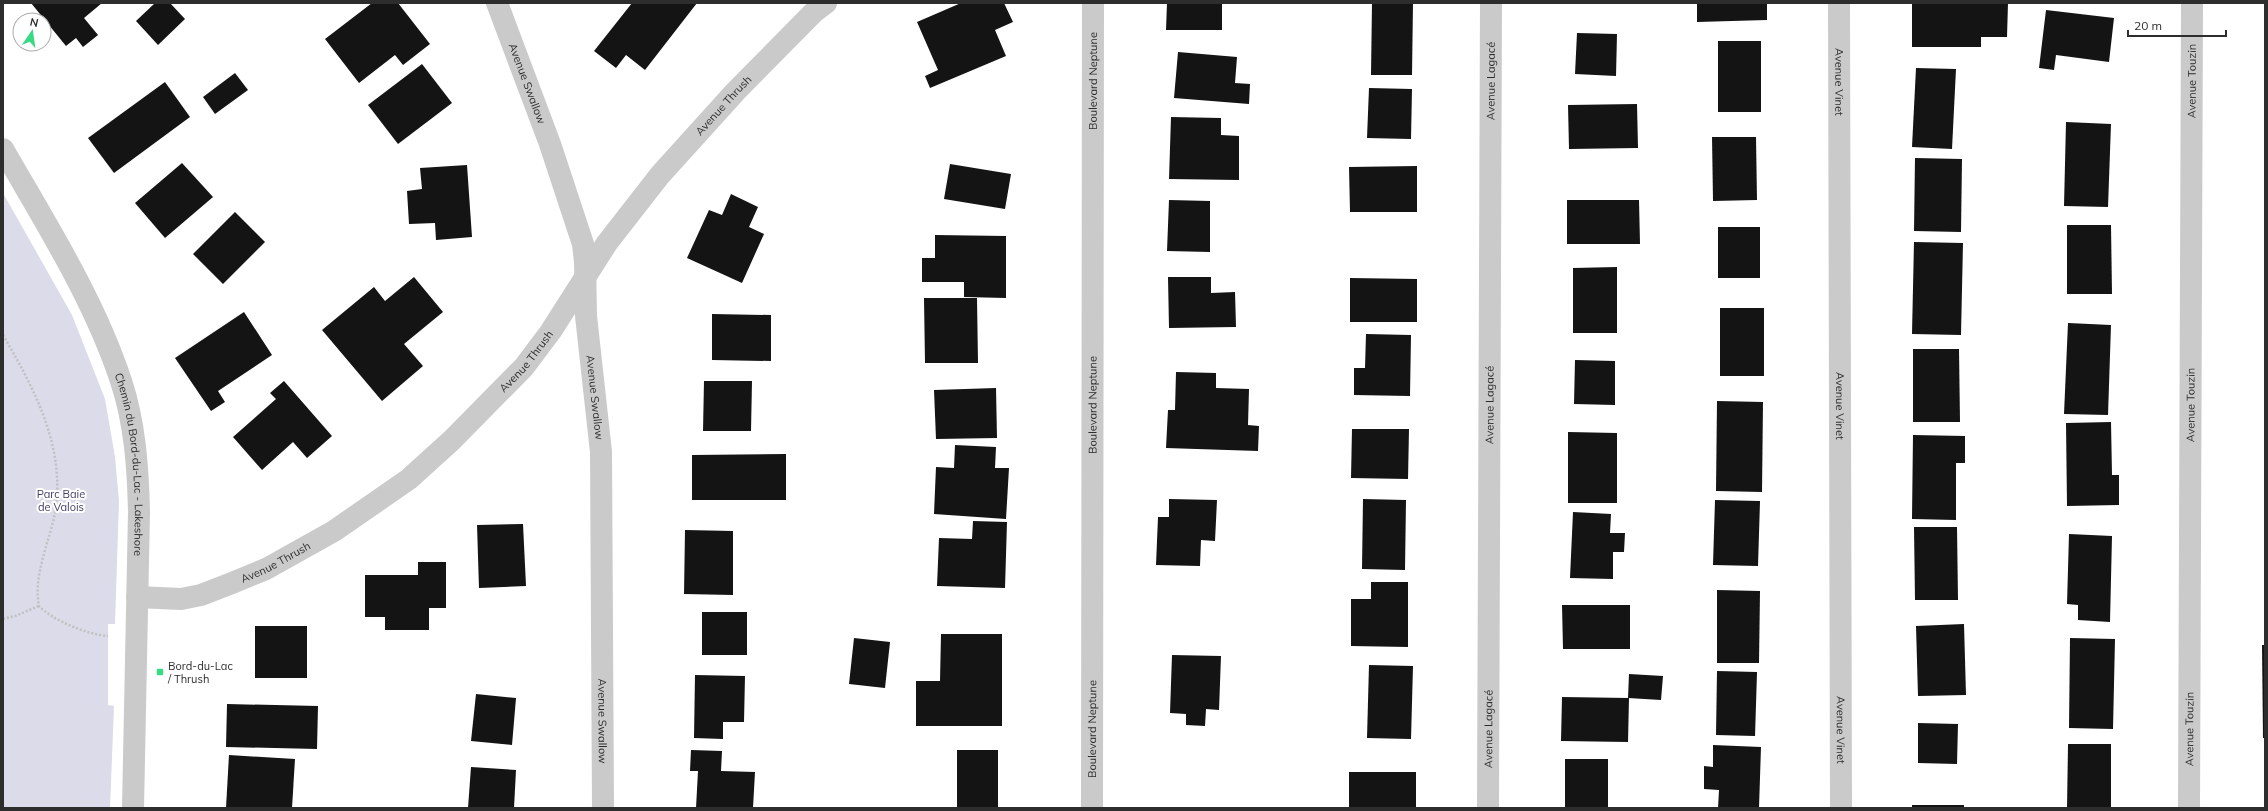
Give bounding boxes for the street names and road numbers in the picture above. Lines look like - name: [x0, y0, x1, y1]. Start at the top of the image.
- street label: Boulevard Neptune: [1086, 32, 1100, 130]
- street label: Avenue Swallow: [506, 41, 549, 126]
- street label: Avenue Lagacé: [1484, 42, 1498, 120]
- street label: Avenue Touzin: [2185, 44, 2199, 118]
- street label: Avenue Vinet: [1832, 48, 1846, 116]
- street label: Avenue Thrush: [692, 72, 755, 138]
- street label: Avenue Thrush: [496, 328, 556, 395]
- street label: Avenue Swallow: [583, 354, 607, 441]
- street label: Boulevard Neptune: [1085, 356, 1100, 454]
- street label: Avenue Lagacé: [1482, 366, 1497, 444]
- street label: Avenue Touzin: [2183, 368, 2198, 442]
- street label: Chemin du Bord-du-Lac - Lakeshore: [112, 371, 146, 556]
- street label: Avenue Vinet: [1833, 372, 1847, 440]
- street label: Avenue Thrush: [239, 539, 313, 586]
- street label: Avenue Swallow: [595, 679, 610, 764]
- street label: Boulevard Neptune: [1085, 680, 1099, 778]
- street label: Avenue Lagacé: [1481, 690, 1495, 768]
- street label: Avenue Touzin: [2182, 692, 2196, 766]
- street label: Avenue Vinet: [1834, 696, 1848, 764]

